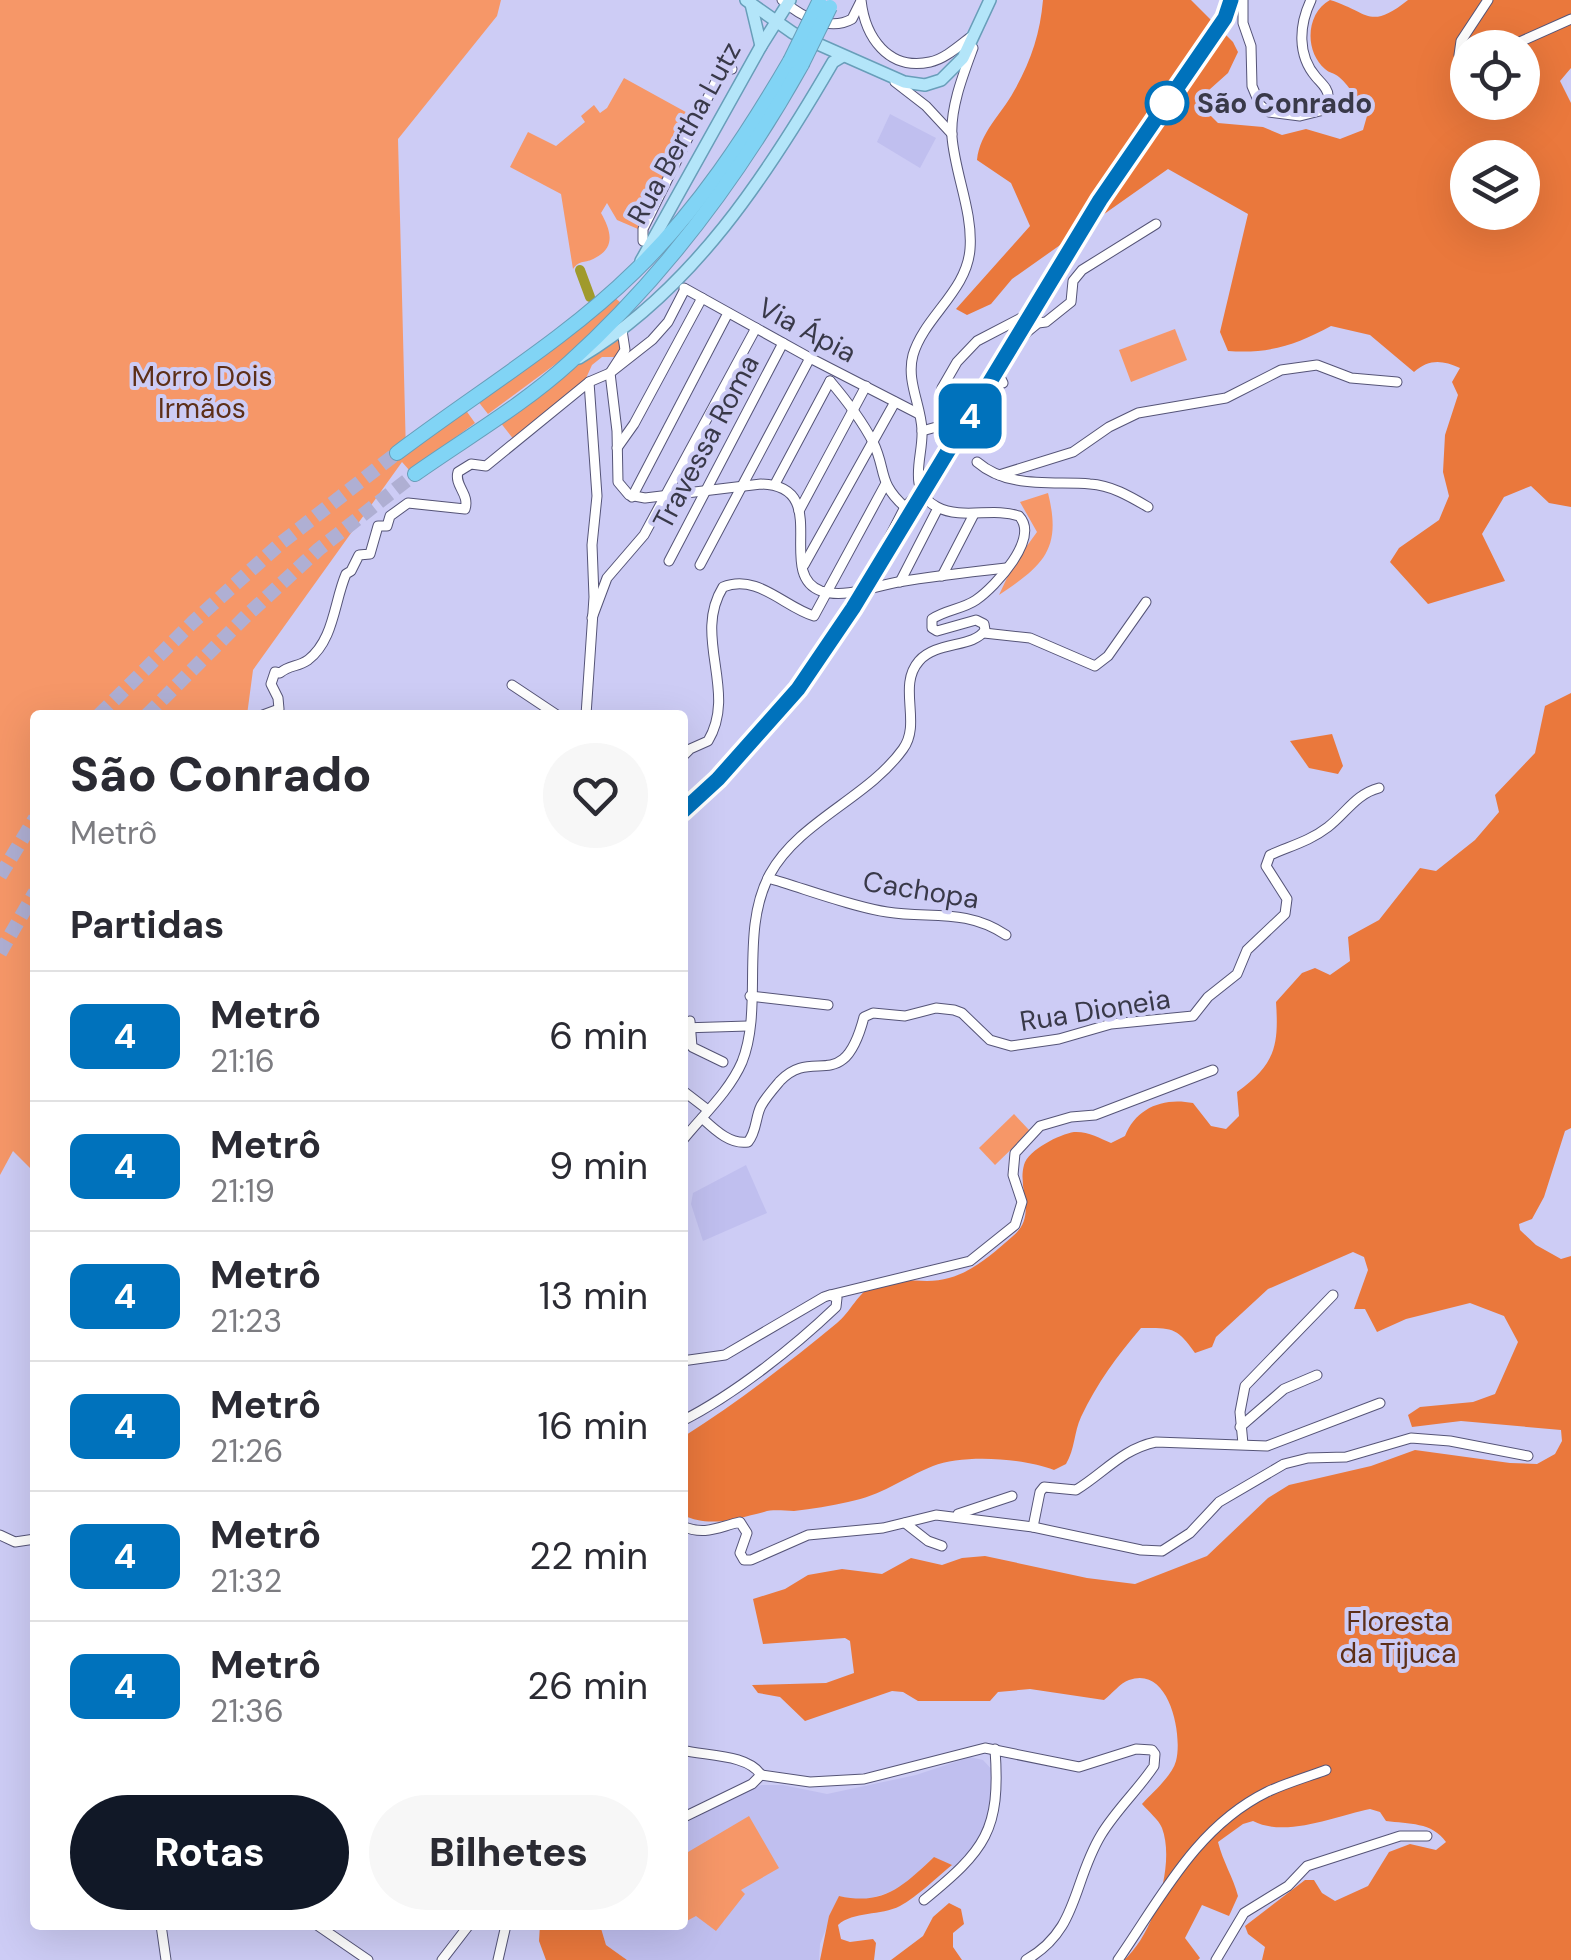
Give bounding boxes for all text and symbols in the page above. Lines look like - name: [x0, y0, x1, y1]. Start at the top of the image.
- map controls: [1450, 30, 1540, 230]
- button: locate: [1450, 30, 1540, 120]
- street label: Rua Bertha Lutz: [619, 35, 749, 231]
- marker: São Conrado: [1146, 82, 1188, 124]
- place label: São Conrado: [1197, 85, 1372, 122]
- button: layers: [1450, 140, 1540, 230]
- street label: Via Ápia: [751, 289, 863, 371]
- street label: Travessa Roma: [644, 348, 768, 536]
- park label: Morro Dois Irmãos: [131, 358, 273, 427]
- line badge: 4: [938, 384, 1002, 448]
- text: 4: [959, 393, 981, 439]
- text: São Conrado: [70, 743, 372, 806]
- button: heart: [543, 743, 648, 848]
- text: Metrô: [70, 812, 157, 854]
- street label: Cachopa: [860, 863, 982, 917]
- text: Partidas: [70, 900, 224, 950]
- street label: Rua Dioneia: [1017, 980, 1173, 1040]
- text: Metrô: [210, 990, 321, 1040]
- text: 6 min: [549, 1011, 648, 1061]
- text: 4: [114, 1013, 136, 1059]
- text: 21:16: [210, 1040, 275, 1082]
- text: Metrô: [210, 1120, 321, 1170]
- text: 9 min: [549, 1141, 648, 1191]
- text: 4: [114, 1143, 136, 1189]
- text: 21:19: [210, 1170, 275, 1212]
- text: Metrô: [210, 1250, 321, 1300]
- text: 13 min: [539, 1271, 648, 1321]
- text: 4: [114, 1273, 136, 1319]
- text: 21:23: [210, 1300, 282, 1342]
- text: Metrô: [210, 1380, 321, 1430]
- text: 16 min: [537, 1401, 648, 1451]
- text: 4: [114, 1403, 136, 1449]
- text: 21:26: [210, 1430, 283, 1472]
- text: Metrô: [210, 1510, 321, 1560]
- text: 22 min: [529, 1531, 648, 1581]
- text: 4: [114, 1533, 136, 1579]
- text: 21:32: [210, 1560, 282, 1602]
- park label: Floresta da Tijuca: [1340, 1603, 1456, 1672]
- text: Metrô: [210, 1640, 321, 1690]
- text: 26 min: [527, 1661, 648, 1711]
- text: 4: [114, 1663, 136, 1709]
- text: 21:36: [210, 1690, 284, 1732]
- button: Rotas: [70, 1795, 349, 1910]
- button: Bilhetes: [369, 1795, 648, 1910]

